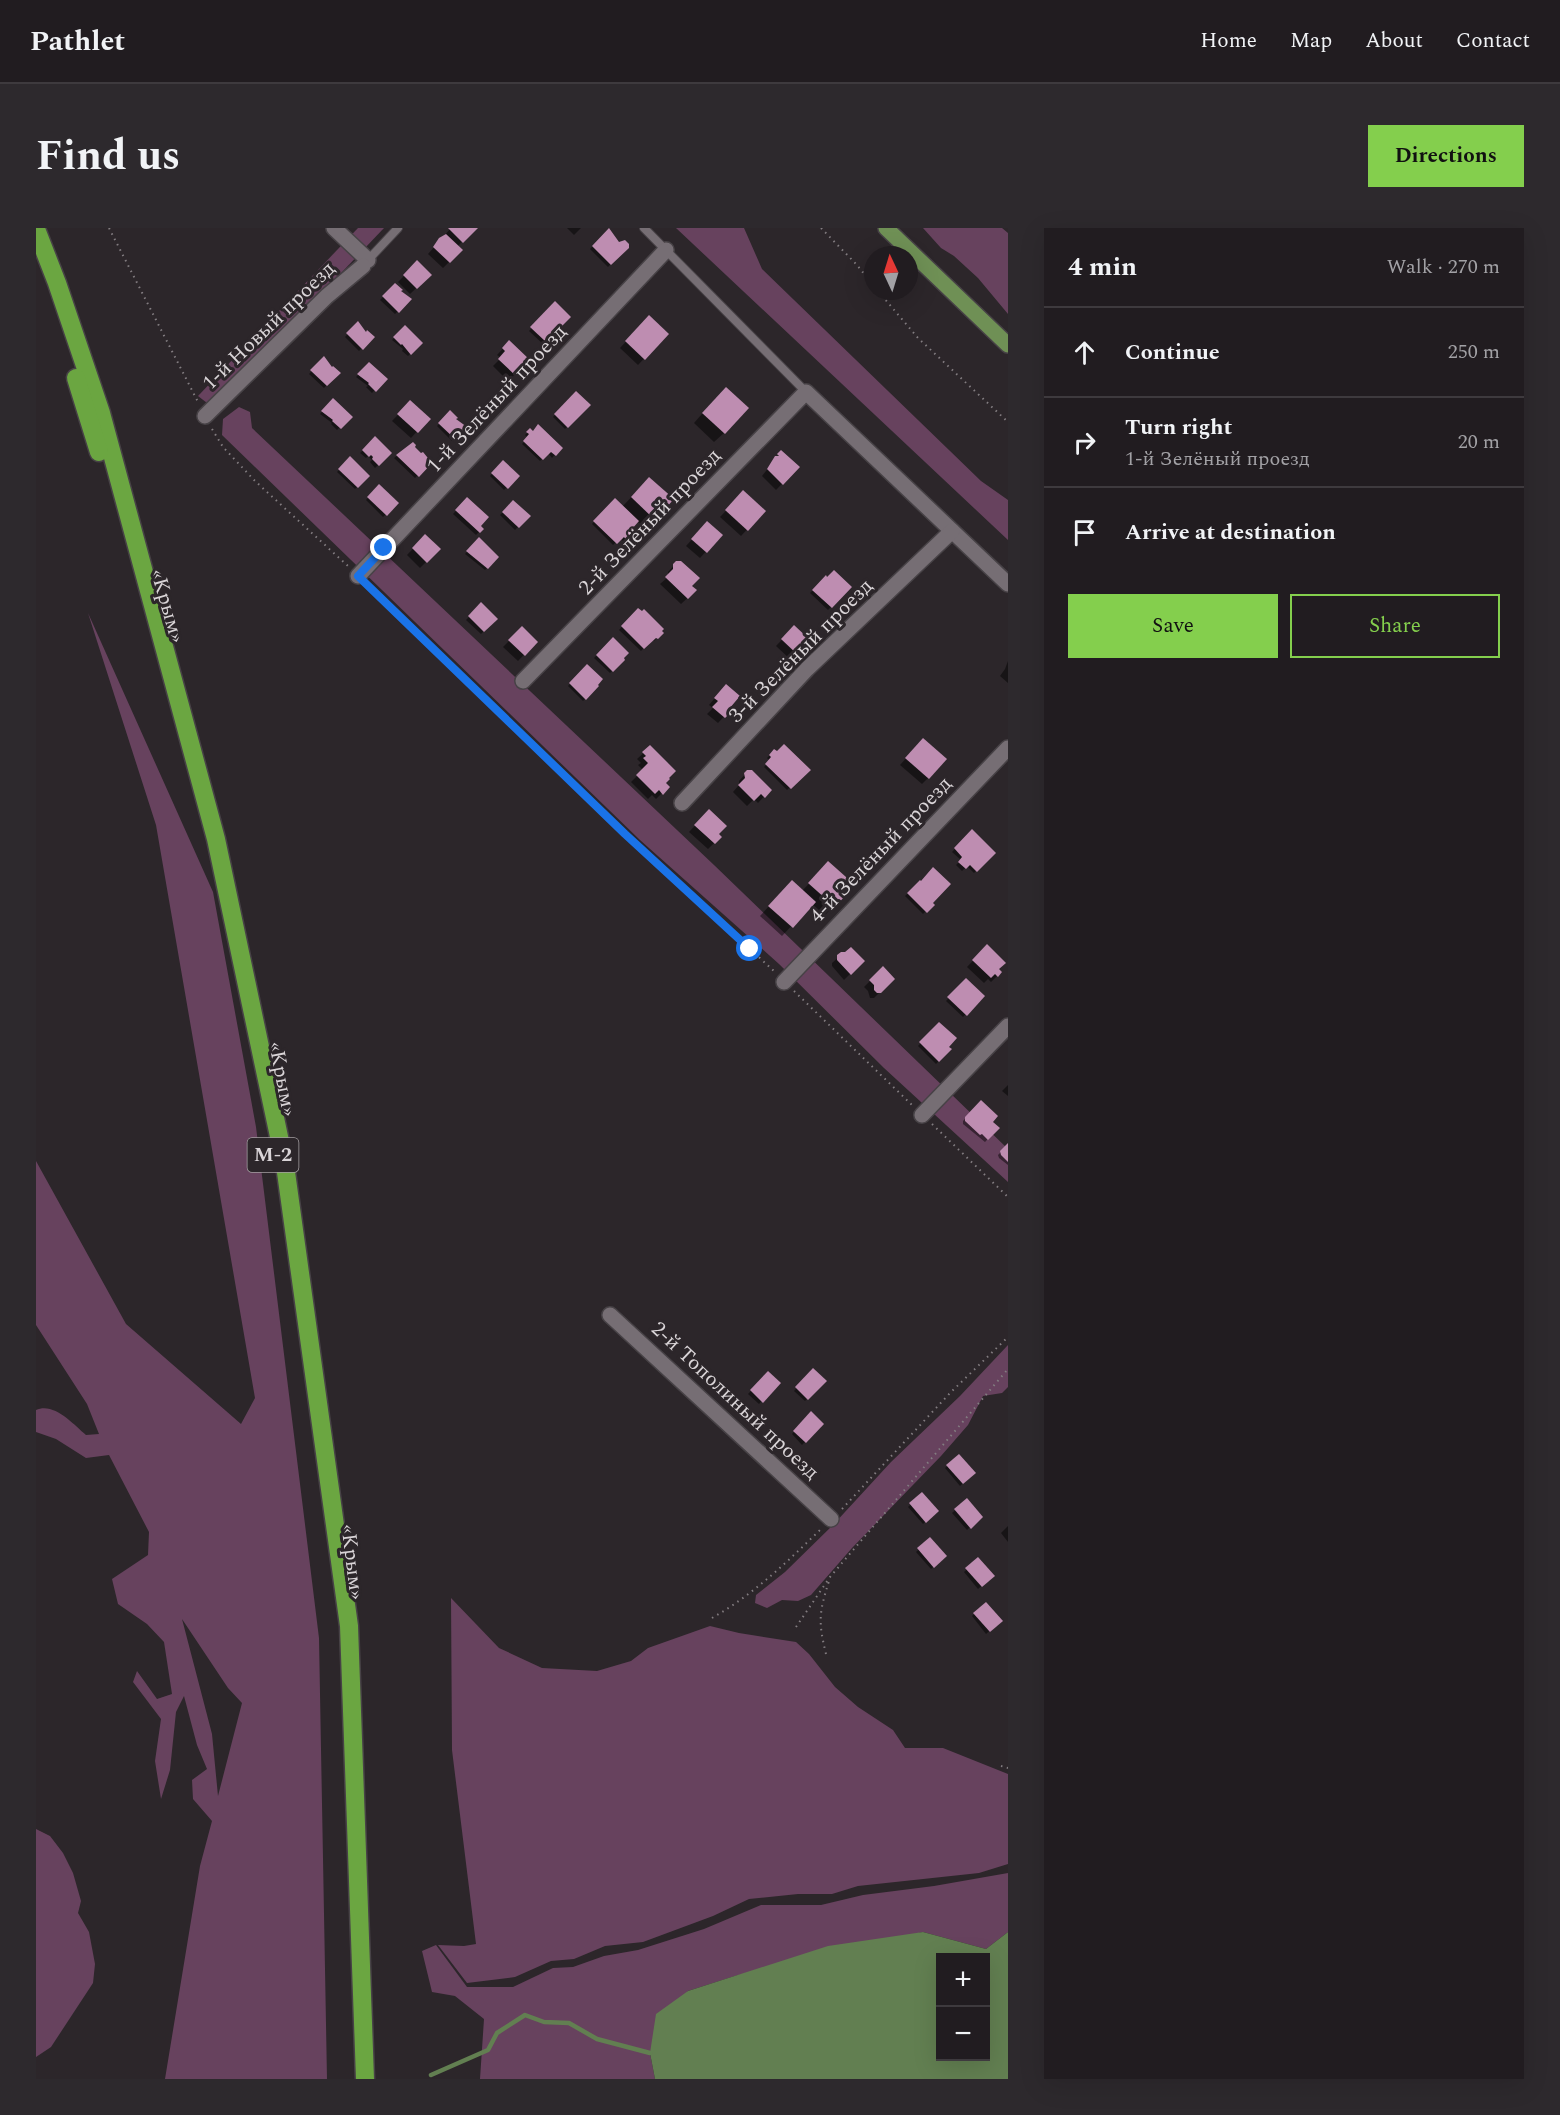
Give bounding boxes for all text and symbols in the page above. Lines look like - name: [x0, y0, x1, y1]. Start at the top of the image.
- text: Pathlet: [30, 20, 125, 63]
- text: Home: [1200, 25, 1257, 57]
- text: Map: [1290, 25, 1332, 57]
- text: About: [1365, 25, 1423, 57]
- text: Contact: [1456, 25, 1530, 57]
- text: Find us: [36, 125, 180, 188]
- button: Directions: [1368, 125, 1524, 187]
- north arrow: [864, 246, 918, 300]
- text: 4 min: [1068, 247, 1137, 287]
- text: Walk · 270 m: [1387, 252, 1500, 282]
- street label: 1-й Новый проезд: [195, 254, 343, 398]
- street label: 1-й Зелёный проезд: [419, 317, 575, 481]
- icon: ahead: [1068, 336, 1101, 369]
- text: Continue: [1125, 336, 1220, 369]
- text: 250 m: [1448, 337, 1500, 367]
- text: Turn right: [1125, 411, 1232, 444]
- icon: right: [1068, 426, 1101, 459]
- text: 20 m: [1458, 427, 1500, 457]
- street label: 2-й Зелёный проезд: [571, 441, 729, 603]
- text: 1-й Зелёный проезд: [1125, 444, 1310, 474]
- icon: arrive: [1068, 516, 1101, 549]
- text: Arrive at destination: [1125, 516, 1336, 549]
- route end: [370, 534, 396, 560]
- street label: «Крым»: [141, 565, 193, 647]
- street label: 3-й Зелёный проезд: [721, 571, 881, 731]
- button: Save: [1068, 594, 1278, 658]
- button: Share: [1290, 594, 1500, 658]
- street label: 4-й Зелёный проезд: [802, 769, 960, 931]
- route start: [736, 935, 762, 961]
- street label: «Крым»: [259, 1039, 305, 1119]
- road number: М-2: [248, 1138, 298, 1172]
- street label: 2-й Тополиный проезд: [644, 1314, 826, 1488]
- street label: «Крым»: [332, 1523, 372, 1601]
- map controls: [936, 1953, 990, 2061]
- button: +: [936, 1953, 990, 2007]
- button: −: [936, 2007, 990, 2061]

